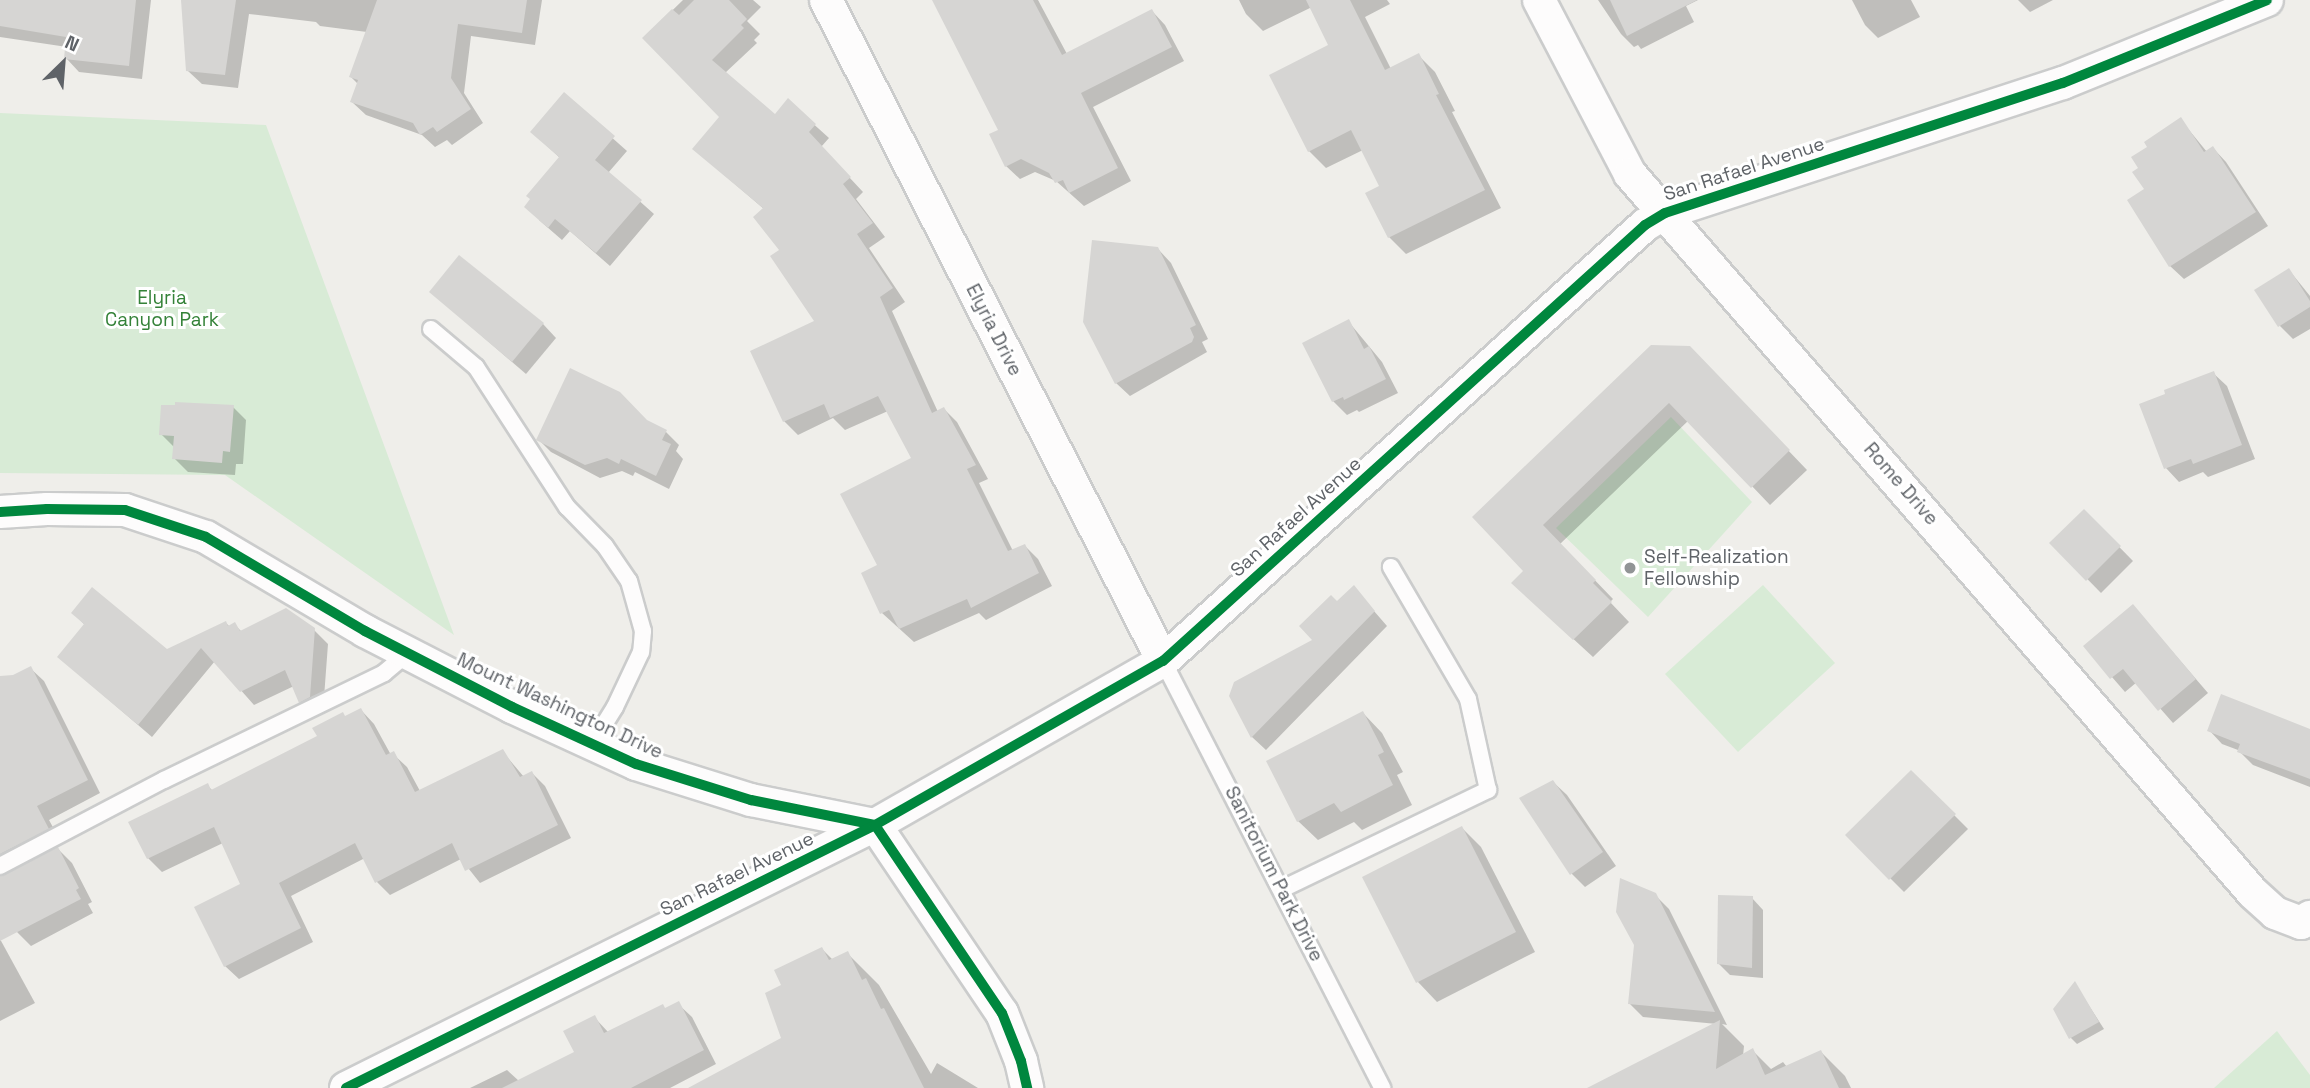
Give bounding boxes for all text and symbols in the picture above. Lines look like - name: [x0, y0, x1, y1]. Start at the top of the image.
- north arrow: [28, 28, 98, 98]
- text: N: [61, 29, 83, 58]
- street label: San Rafael Avenue: [1660, 132, 1828, 206]
- street label: Elyria Drive: [961, 280, 1027, 380]
- park label: Elyria Canyon Park: [105, 287, 219, 331]
- street label: Rome Drive: [1859, 438, 1943, 530]
- street label: San Rafael Avenue: [1226, 452, 1366, 582]
- place label: Self-Realization Fellowship: [1644, 546, 1789, 590]
- marker: Self-Realization Fellowship: [1622, 560, 1638, 576]
- street label: Mount Washington Drive: [453, 648, 667, 764]
- street label: Sanitorium Park Drive: [1220, 783, 1328, 965]
- street label: San Rafael Avenue: [656, 827, 818, 921]

